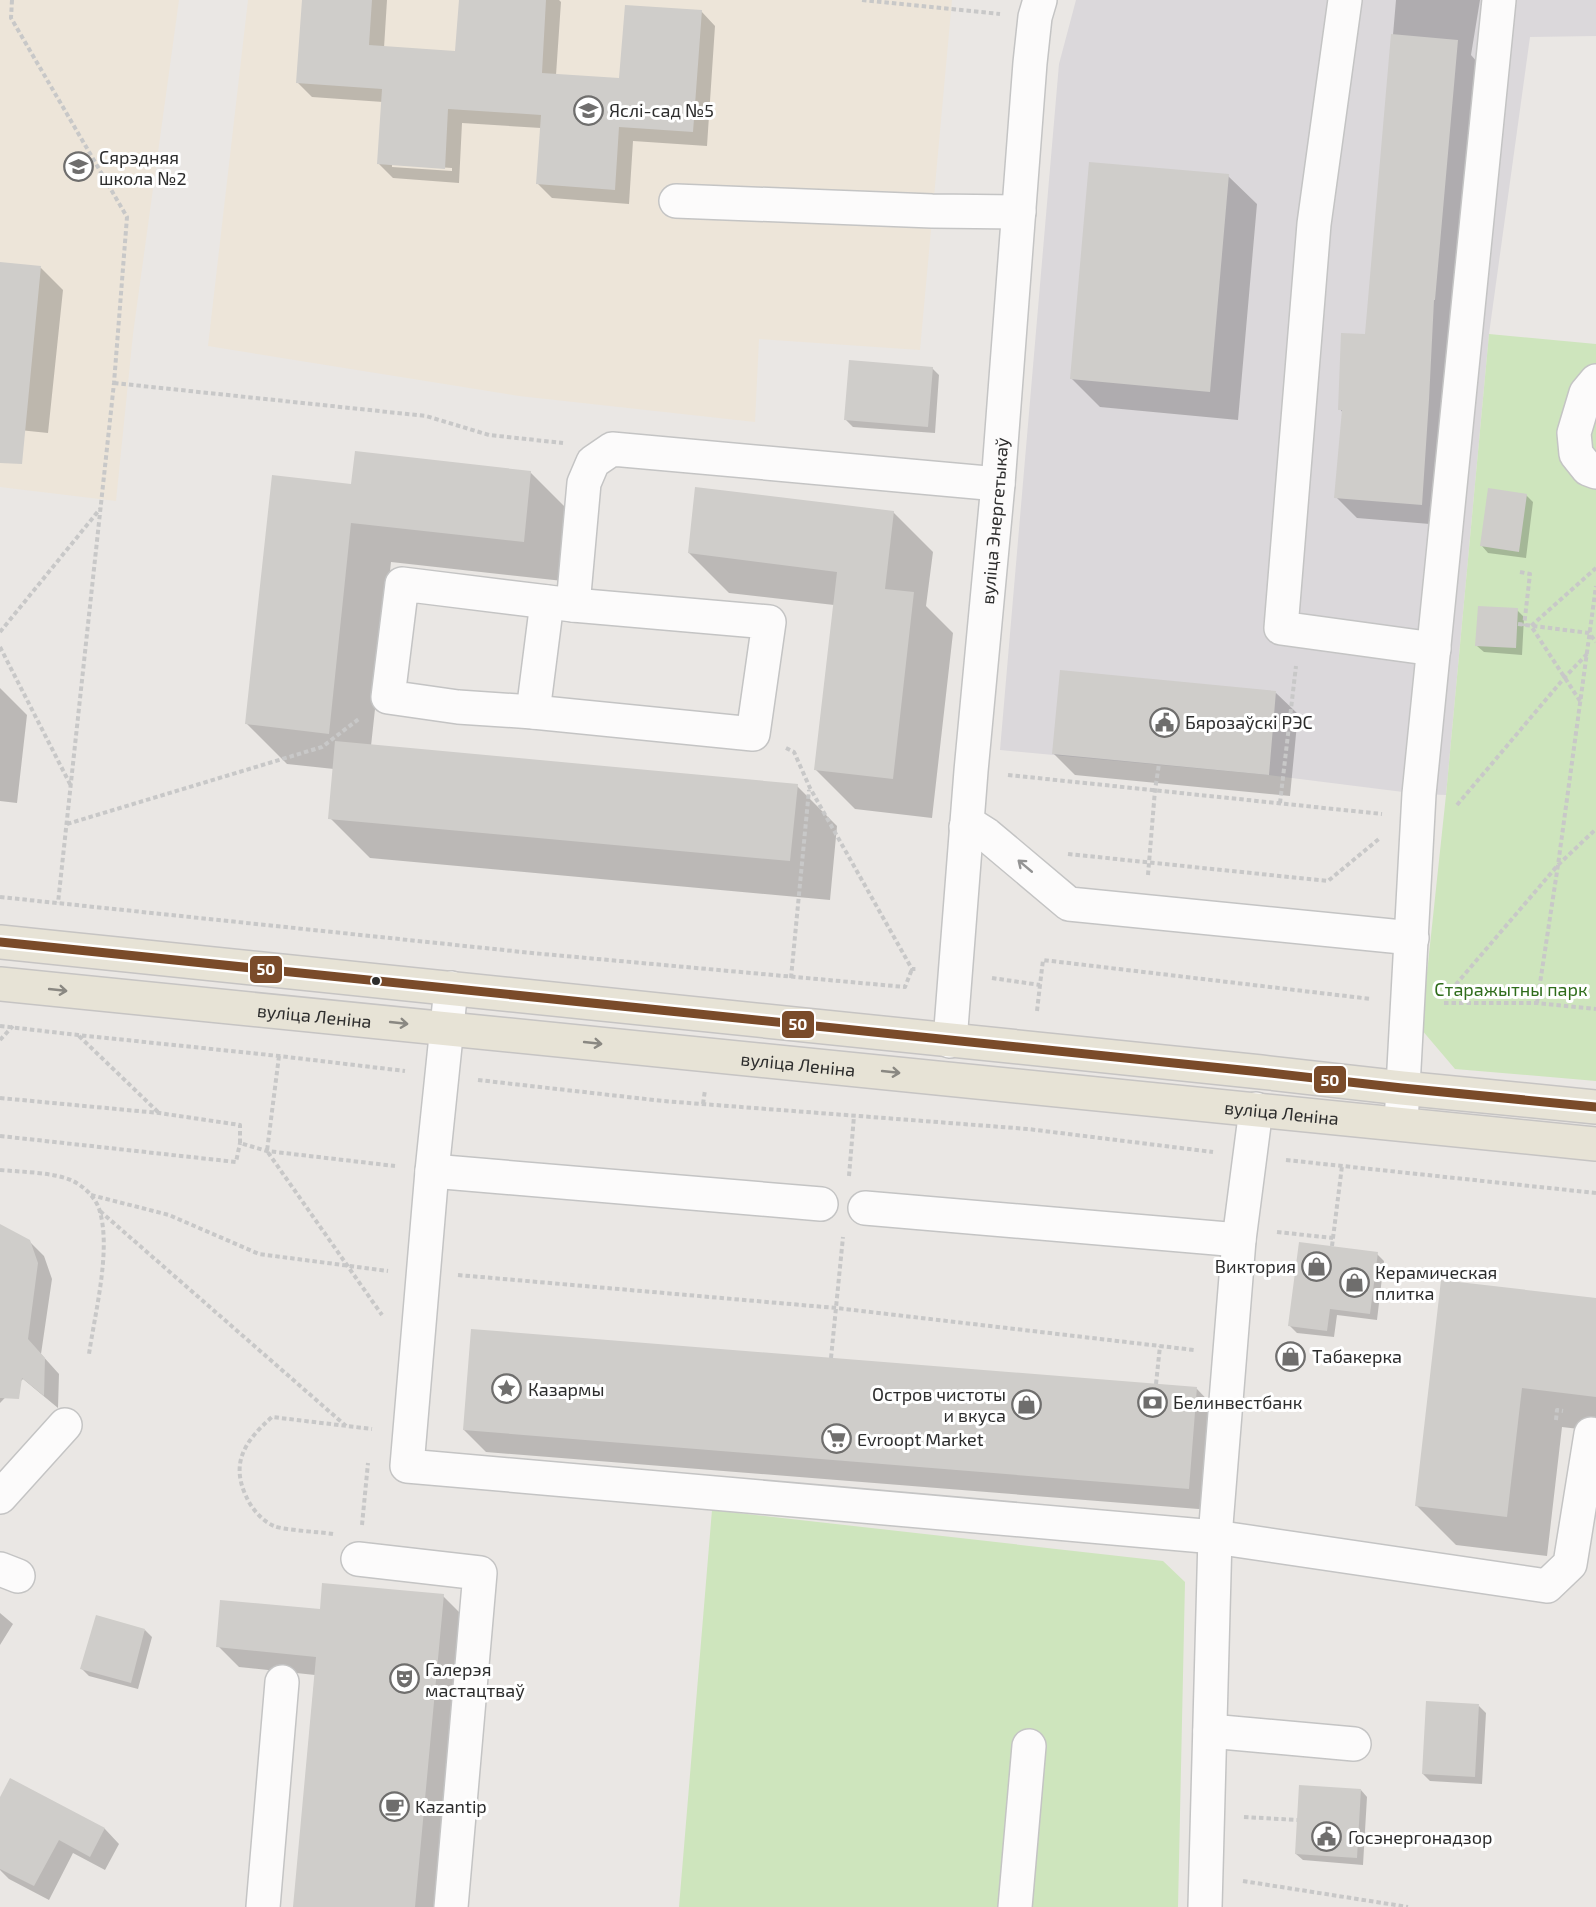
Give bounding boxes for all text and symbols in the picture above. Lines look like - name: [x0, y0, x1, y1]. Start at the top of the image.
- school or university icon: Яслі-сад №5: [572, 94, 604, 126]
- place label: Яслі-сад №5: [609, 99, 714, 121]
- place label: Сярэдняя школа №2: [99, 146, 187, 189]
- school or university icon: Сярэдняя школа №2: [62, 151, 94, 183]
- street label: вуліца Энергетыкаў: [976, 436, 1013, 605]
- public building icon: Бярозаўскі РЭС: [1148, 706, 1180, 738]
- place label: Бярозаўскі РЭС: [1185, 711, 1313, 733]
- one-way arrow: [1018, 859, 1033, 873]
- line badge: 50: [249, 955, 283, 984]
- text: 50: [257, 959, 275, 978]
- unlabelled marker: [370, 975, 382, 987]
- park label: Старажытны парк: [1434, 978, 1588, 1000]
- one-way arrow: [48, 985, 68, 996]
- street label: вуліца Леніна: [256, 999, 373, 1032]
- line badge: 50: [781, 1010, 815, 1039]
- text: 50: [789, 1014, 807, 1033]
- one-way arrow: [388, 1018, 408, 1029]
- one-way arrow: [582, 1038, 602, 1049]
- street label: вуліца Леніна: [740, 1047, 856, 1081]
- line badge: 50: [1313, 1065, 1347, 1094]
- one-way arrow: [881, 1067, 901, 1078]
- text: 50: [1321, 1070, 1339, 1089]
- street label: вуліца Леніна: [1223, 1096, 1340, 1129]
- shop icon: Виктория: [1301, 1250, 1333, 1282]
- place label: Виктория: [1215, 1255, 1296, 1277]
- place label: Керамическая плитка: [1375, 1261, 1497, 1304]
- shop icon: Керамическая плитка: [1338, 1266, 1370, 1298]
- shop icon: Табакерка: [1275, 1340, 1307, 1372]
- place label: Табакерка: [1312, 1345, 1402, 1367]
- place icon: Казармы: [491, 1373, 523, 1405]
- place label: Казармы: [528, 1378, 605, 1400]
- place label: Остров чистоты и вкуса: [872, 1383, 1006, 1426]
- bank icon: Белинвестбанк: [1136, 1386, 1168, 1418]
- shop icon: Остров чистоты и вкуса: [1011, 1388, 1043, 1420]
- place label: Белинвестбанк: [1173, 1391, 1303, 1413]
- supermarket icon: Evroopt Market: [820, 1423, 852, 1455]
- place label: Evroopt Market: [857, 1428, 984, 1450]
- place label: Галерэя мастацтваў: [425, 1658, 525, 1701]
- theatre icon: Галерэя мастацтваў: [388, 1663, 420, 1695]
- cafe icon: Kazantip: [378, 1790, 410, 1822]
- place label: Kazantip: [415, 1795, 487, 1817]
- public building icon: Госэнергонадзор: [1311, 1821, 1343, 1853]
- place label: Госэнергонадзор: [1348, 1826, 1493, 1848]

